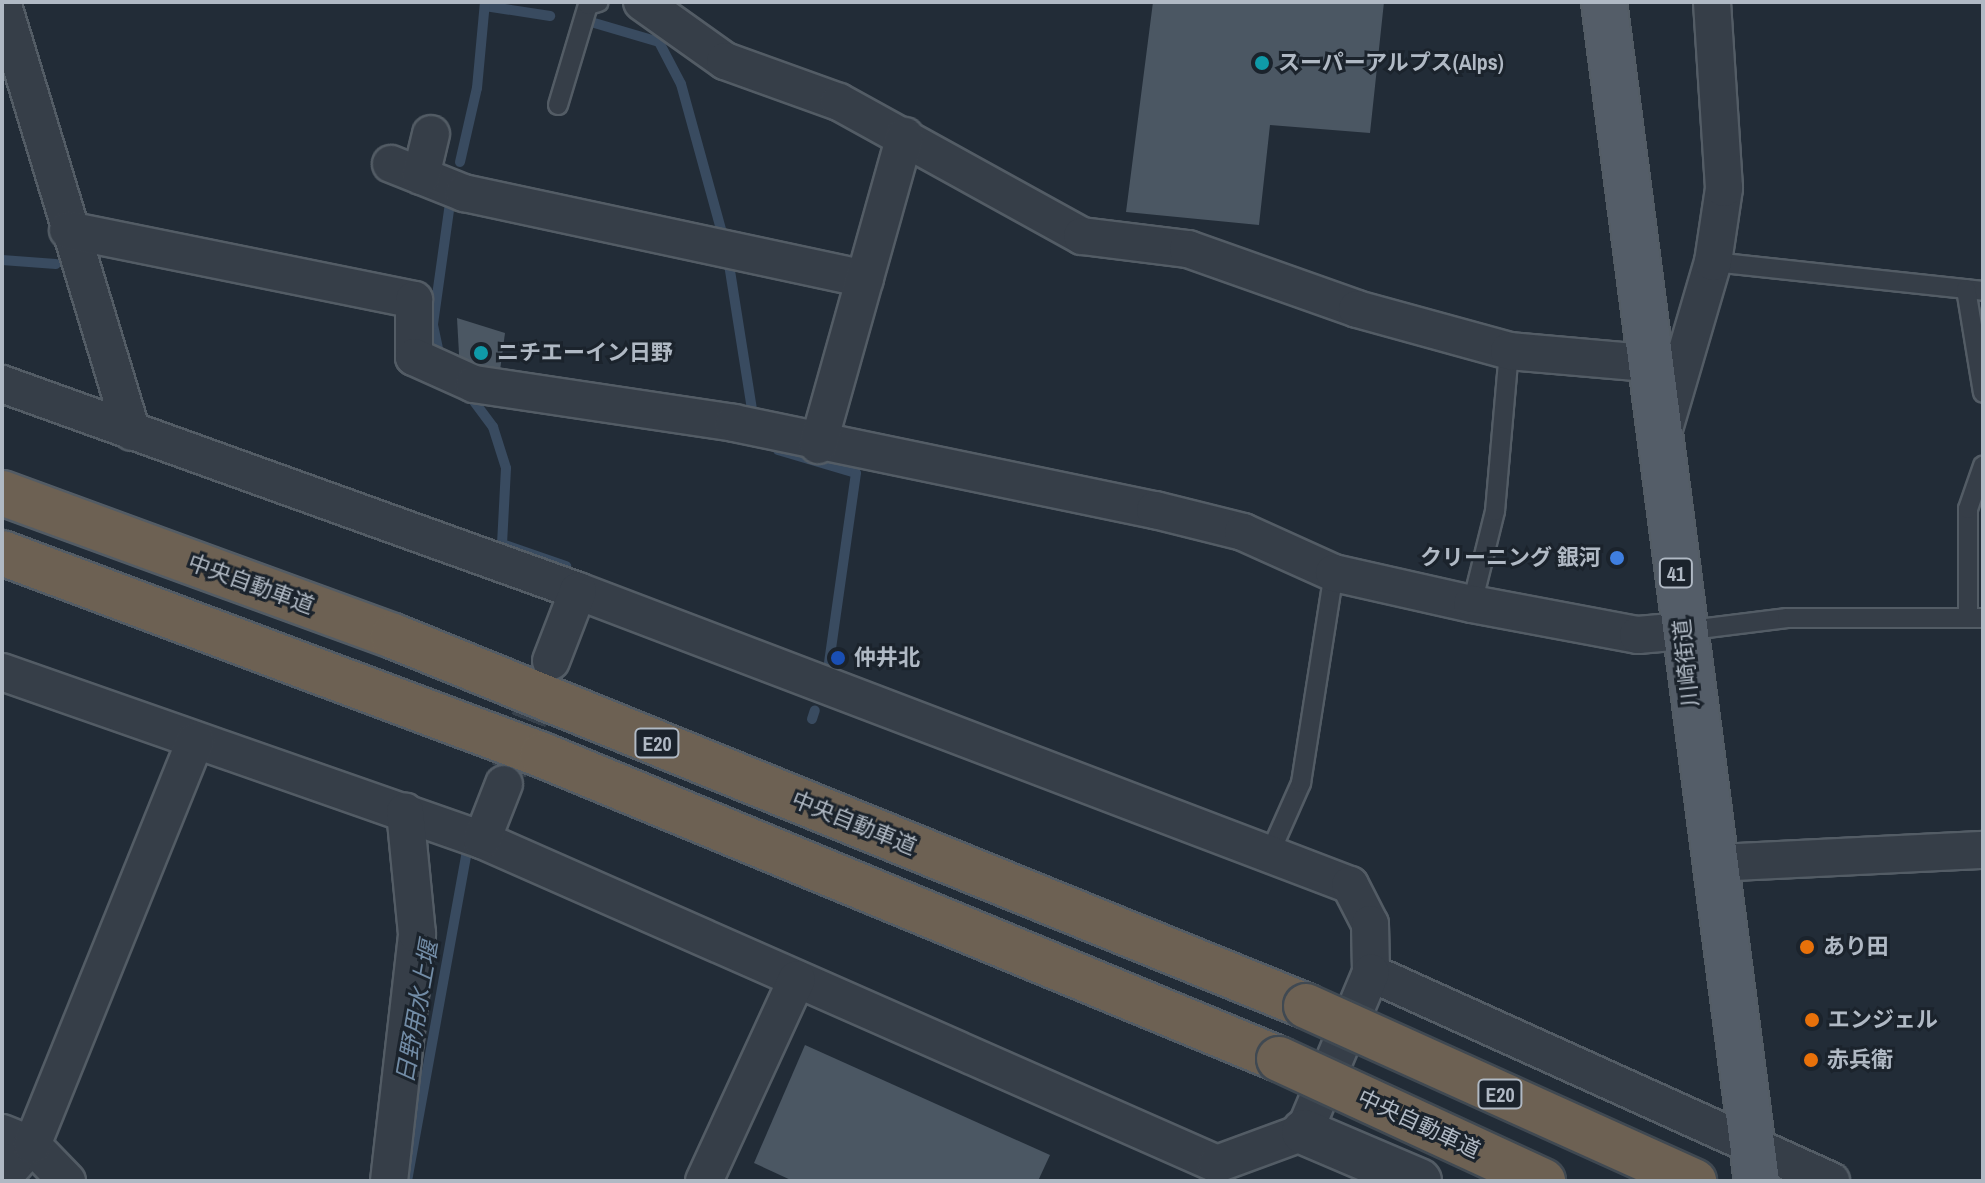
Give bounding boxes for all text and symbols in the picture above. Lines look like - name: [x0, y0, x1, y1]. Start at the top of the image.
- place label: スーパーアルプス(Alps): [1278, 50, 1505, 76]
- marker: スーパーアルプス(Alps): [1253, 54, 1271, 72]
- place label: ニチエーイン日野: [497, 340, 673, 366]
- marker: ニチエーイン日野: [472, 344, 490, 362]
- place label: クリーニング 銀河: [1420, 545, 1601, 571]
- street label: 中央自動車道: [184, 549, 318, 619]
- marker: クリーニング 銀河: [1608, 549, 1626, 567]
- road number: 41: [1658, 557, 1694, 589]
- street label: 川崎街道: [1668, 618, 1704, 708]
- place label: 仲井北: [854, 645, 920, 671]
- marker: 仲井北: [829, 649, 847, 667]
- road number: E20: [633, 727, 681, 759]
- street label: 中央自動車道: [788, 786, 920, 860]
- place label: あり田: [1823, 934, 1889, 960]
- marker: あり田: [1798, 938, 1816, 956]
- water label: 日野用水上堰: [390, 939, 444, 1085]
- place label: エンジェル: [1828, 1007, 1938, 1033]
- marker: エンジェル: [1803, 1011, 1821, 1029]
- place label: 赤兵衛: [1827, 1047, 1893, 1073]
- marker: 赤兵衛: [1802, 1051, 1820, 1069]
- road number: E20: [1476, 1078, 1524, 1110]
- street label: 中央自動車道: [1354, 1084, 1484, 1164]

